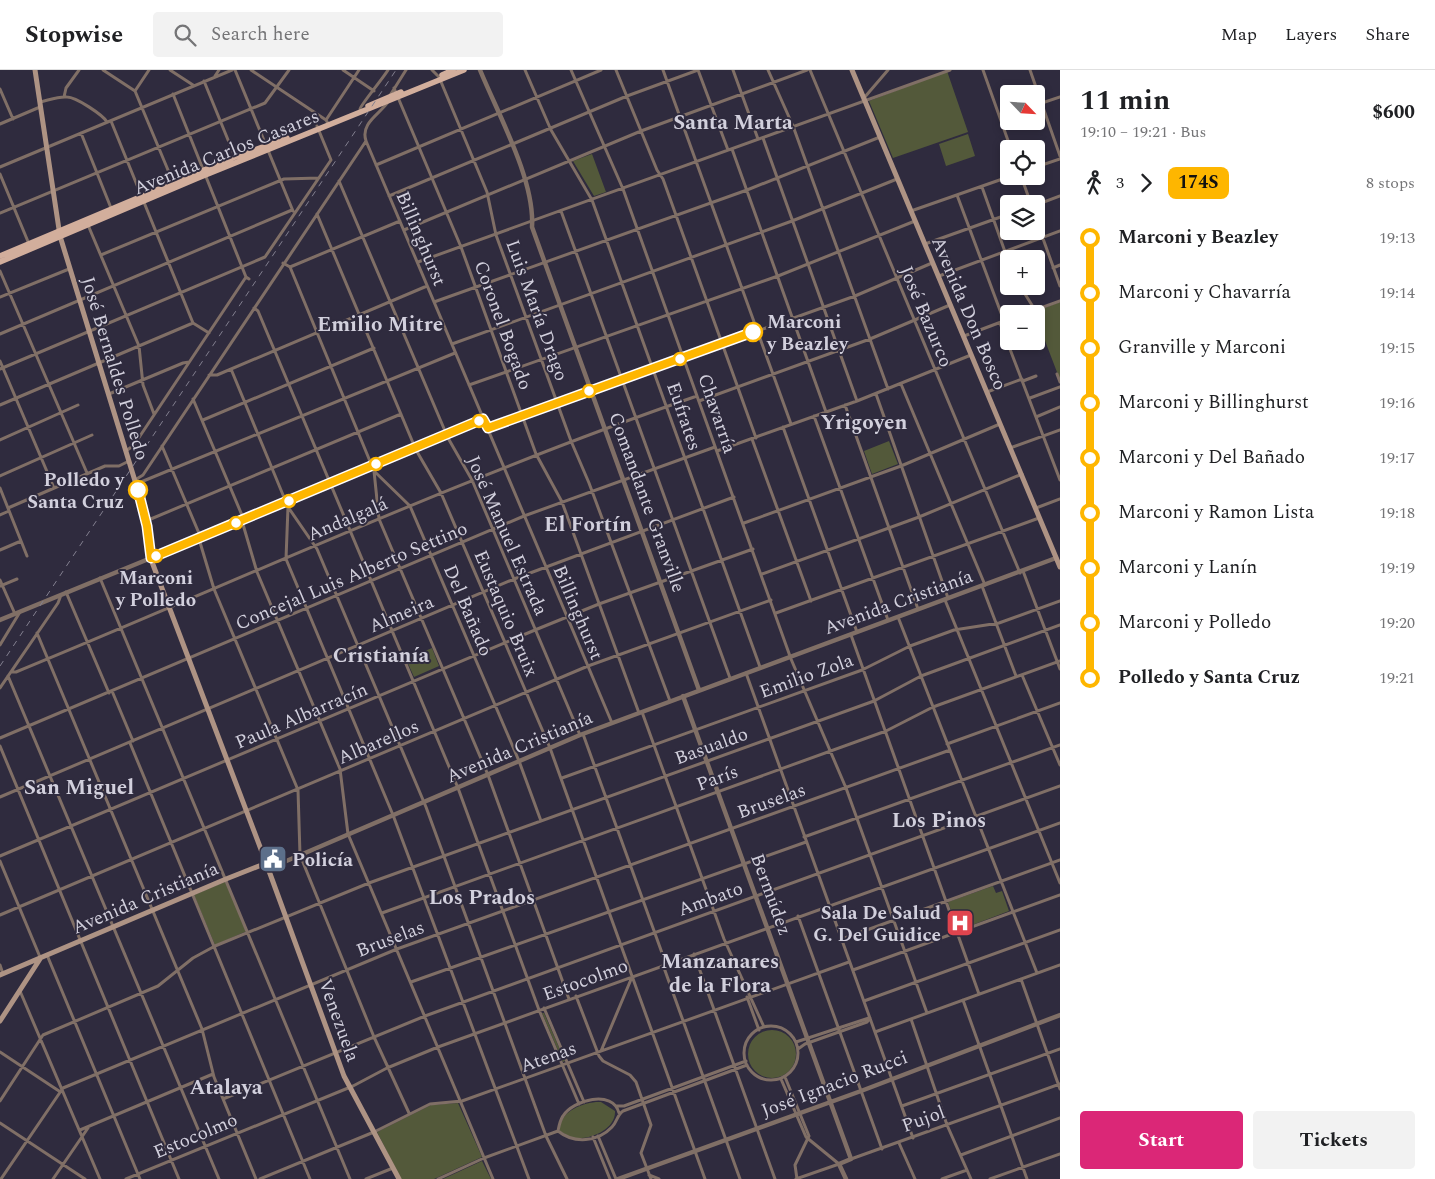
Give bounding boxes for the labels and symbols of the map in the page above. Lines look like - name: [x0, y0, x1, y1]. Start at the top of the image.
- north arrow: [1000, 85, 1045, 130]
- street label: Avenida Carlos Casares: [129, 102, 324, 203]
- district label: Santa Marta: [673, 107, 793, 139]
- street label: Billinghurst: [388, 187, 454, 291]
- street label: Avenida Don Bosco: [923, 232, 1014, 395]
- street label: Luis María Drago: [498, 236, 576, 385]
- street label: Coronel Bogado: [466, 257, 539, 394]
- street label: José Bazurco: [891, 261, 960, 372]
- street label: José Bernaldes Polledo: [73, 273, 156, 464]
- place label: Marconi y Beazley: [766, 308, 849, 359]
- district label: Emilio Mitre: [317, 309, 443, 341]
- marker: Marconi y Beazley: [743, 322, 763, 342]
- unlabelled marker: [673, 352, 687, 366]
- street label: Chavarría: [689, 370, 744, 458]
- street label: Eufrates: [658, 378, 709, 455]
- unlabelled marker: [582, 384, 596, 398]
- district label: Yrigoyen: [821, 407, 908, 439]
- street label: Comandante Granville: [600, 408, 693, 597]
- unlabelled marker: [472, 414, 486, 428]
- street label: José Manuel Estrada: [458, 451, 555, 621]
- unlabelled marker: [369, 457, 383, 471]
- place label: Polledo y Santa Cruz: [27, 466, 125, 517]
- marker: Polledo y Santa Cruz: [128, 480, 148, 500]
- street label: Andalgalá: [303, 489, 393, 549]
- unlabelled marker: [282, 494, 296, 508]
- district label: El Fortín: [544, 509, 632, 541]
- street label: Concejal Luis Alberto Settino: [231, 514, 472, 639]
- unlabelled marker: [229, 516, 243, 530]
- street label: Eustaquio Bruix: [466, 546, 545, 682]
- marker: Marconi y Polledo: [149, 549, 163, 563]
- street label: Del Bañado: [435, 560, 500, 661]
- street label: Billinghurst: [545, 561, 611, 665]
- street label: Avenida Cristianía: [820, 562, 978, 643]
- place label: Marconi y Polledo: [115, 564, 196, 615]
- street label: Almeira: [365, 587, 439, 641]
- district label: Cristianía: [333, 640, 429, 672]
- street label: Emilio Zola: [755, 646, 858, 707]
- street label: Paula Albarracín: [231, 675, 372, 757]
- street label: Avenida Cristianía: [442, 703, 598, 791]
- street label: Albarellos: [333, 712, 424, 773]
- street label: Basualdo: [671, 720, 752, 773]
- street label: París: [692, 757, 743, 799]
- district label: San Miguel: [24, 772, 134, 804]
- street label: Bruselas: [733, 776, 810, 827]
- district label: Los Pinos: [892, 805, 986, 837]
- public building icon: Policía: [258, 844, 288, 874]
- place label: Policía: [292, 846, 353, 875]
- street label: Bermúdez: [742, 849, 799, 940]
- street label: Avenida Cristianía: [68, 854, 224, 942]
- street label: Ambato: [674, 874, 747, 925]
- district label: Los Prados: [429, 882, 535, 914]
- place label: Sala De Salud G. Del Guidice: [813, 899, 941, 950]
- hospital icon: Sala De Salud G. Del Guidice: [945, 908, 975, 938]
- street label: Bruselas: [352, 913, 429, 966]
- district label: Manzanares de la Flora: [661, 946, 779, 1002]
- street label: Estocolmo: [539, 952, 632, 1009]
- street label: Venezuela: [310, 975, 367, 1067]
- street label: Atenas: [516, 1034, 581, 1081]
- street label: José Ignacio Rucci: [757, 1043, 912, 1126]
- district label: Atalaya: [189, 1072, 263, 1104]
- street label: Pujol: [898, 1098, 949, 1141]
- street label: Estocolmo: [149, 1106, 242, 1167]

